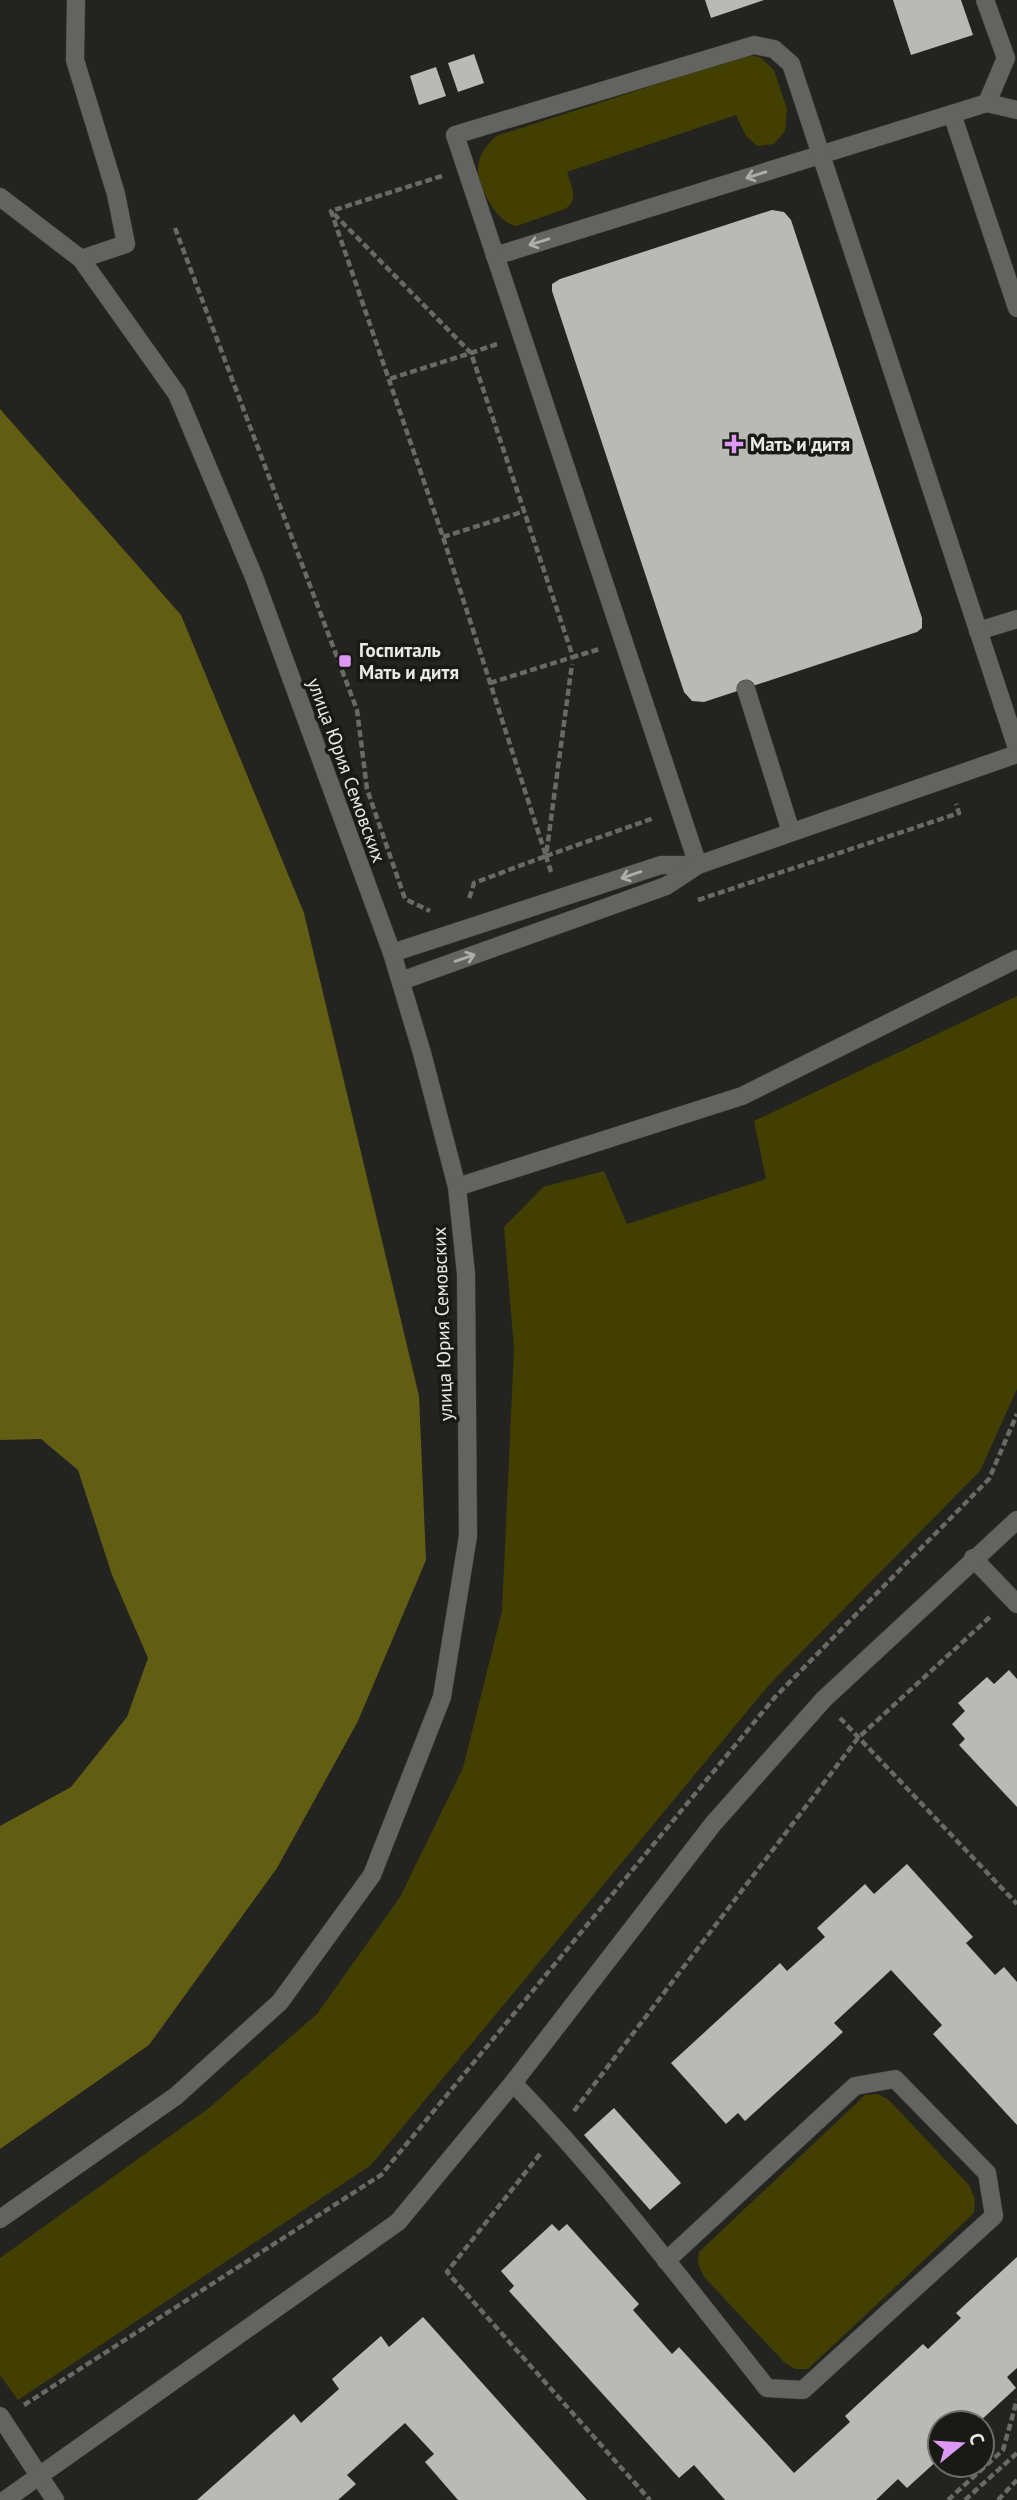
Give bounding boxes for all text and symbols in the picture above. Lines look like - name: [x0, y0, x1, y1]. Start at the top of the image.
- one-way arrow: [745, 169, 767, 182]
- one-way arrow: [528, 237, 550, 250]
- place label: Мать и дитя: [750, 432, 850, 456]
- marker: Мать и дитя: [724, 434, 744, 454]
- place label: Госпиталь Мать и дитя: [359, 638, 459, 684]
- marker: Госпиталь Мать и дитя: [337, 653, 353, 669]
- street label: улица Юрия Семовских: [302, 674, 392, 866]
- one-way arrow: [620, 869, 642, 882]
- one-way arrow: [454, 951, 476, 964]
- street label: улица Юрия Семовских: [427, 1226, 457, 1422]
- north arrow: [926, 2409, 996, 2479]
- text: С: [964, 2430, 990, 2448]

